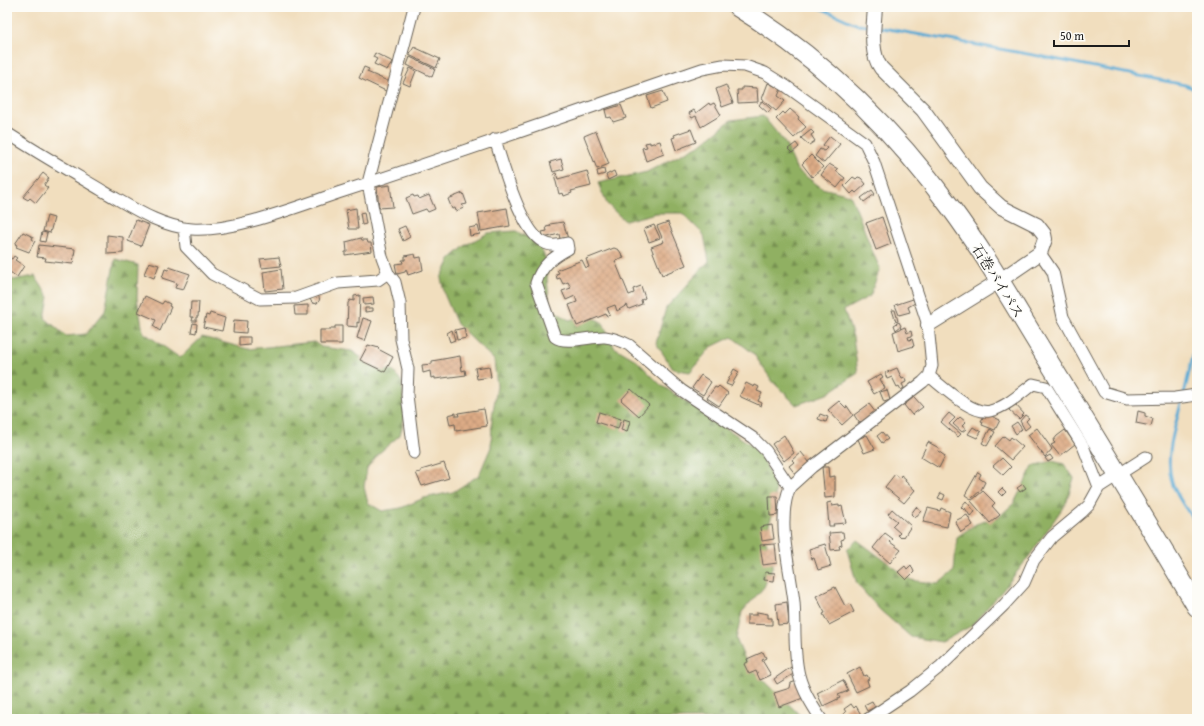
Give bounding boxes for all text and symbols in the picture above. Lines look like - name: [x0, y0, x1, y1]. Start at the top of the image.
- scale bar: [1054, 22, 1129, 48]
- text: 50 m: [1060, 27, 1084, 44]
- street label: 石巻バイパス: [967, 240, 1029, 322]

